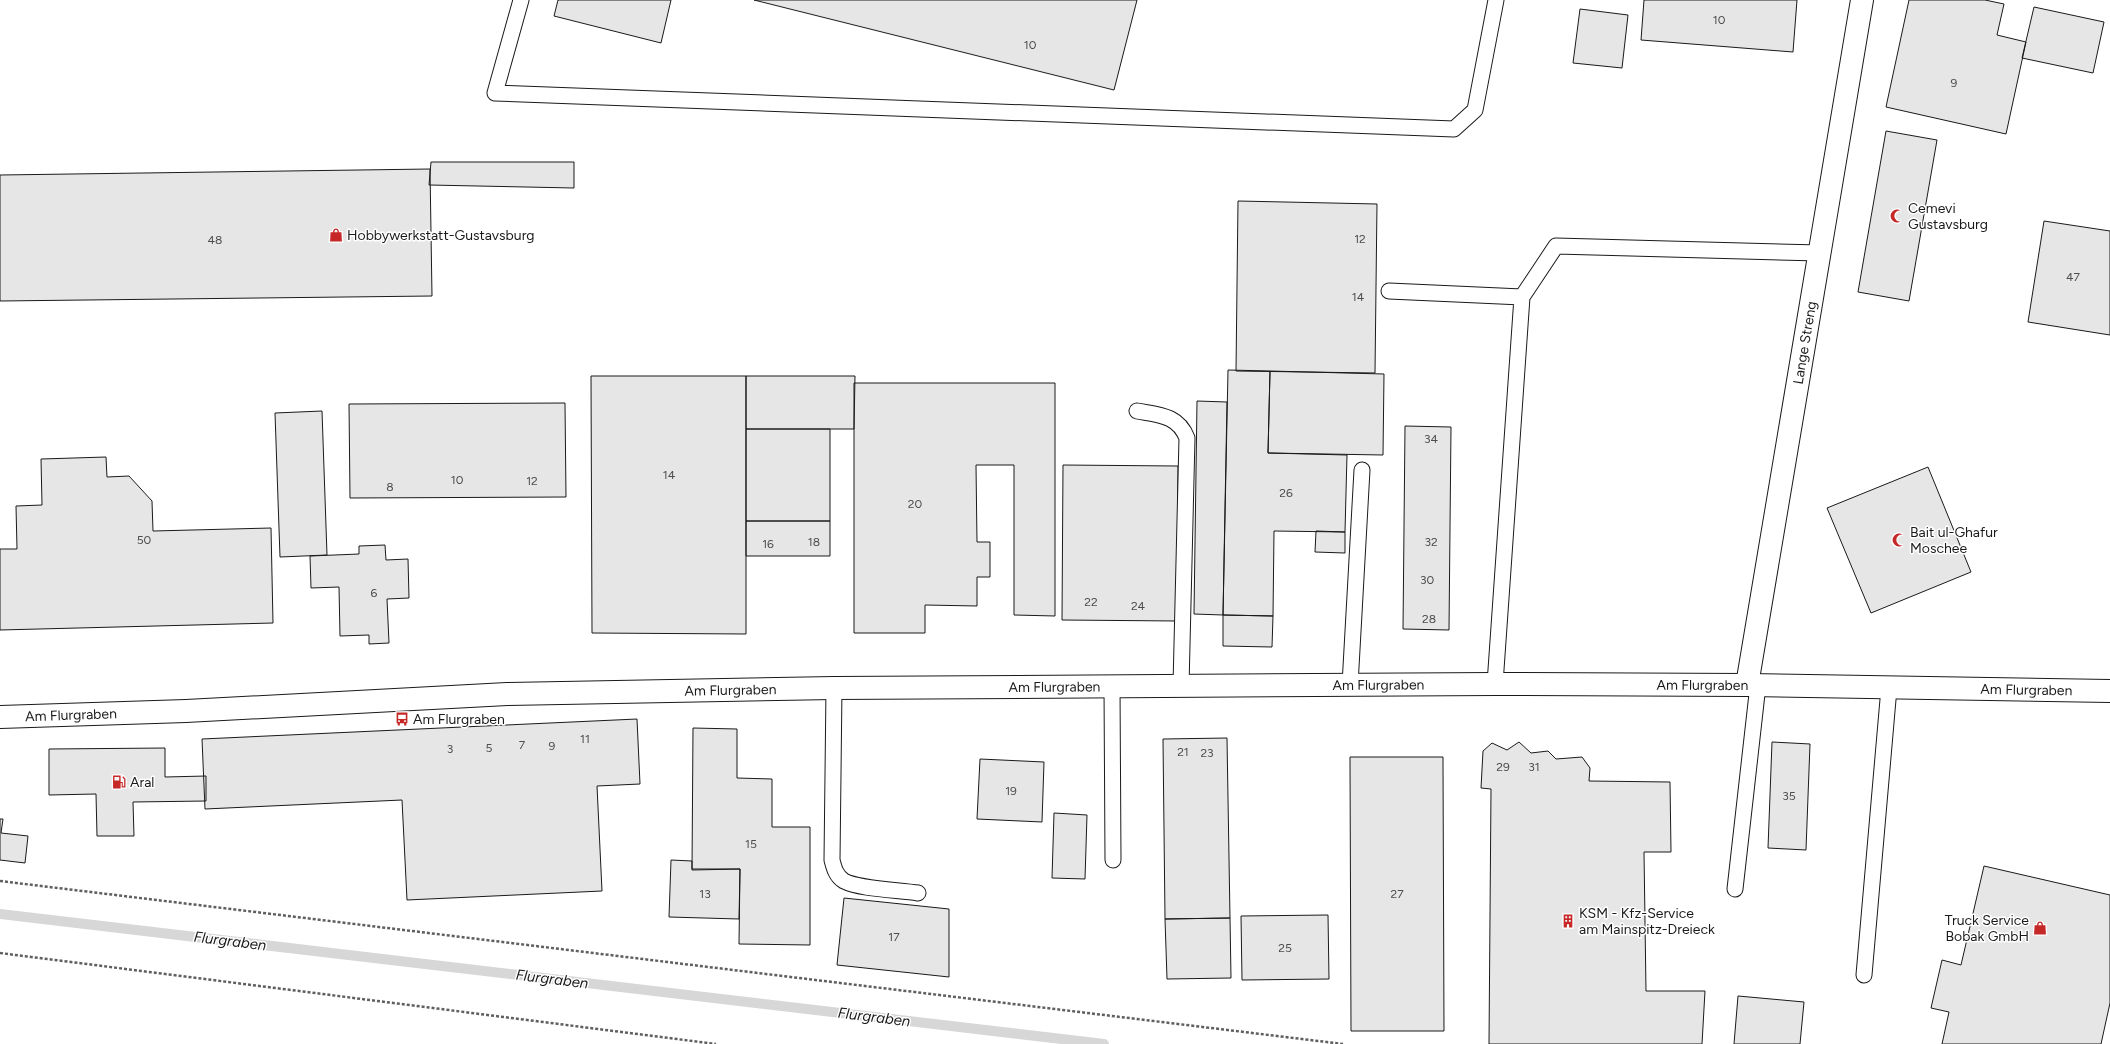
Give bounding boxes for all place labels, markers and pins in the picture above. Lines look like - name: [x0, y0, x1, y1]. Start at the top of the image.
- place label: Cemevi Gustavsburg: [1908, 200, 1988, 233]
- mosque icon: Cemevi Gustavsburg: [1889, 208, 1905, 224]
- shop icon: Hobbywerkstatt-Gustavsburg: [328, 227, 344, 243]
- place label: Hobbywerkstatt-Gustavsburg: [347, 227, 535, 244]
- place label: Bait ul-Ghafur Moschee: [1910, 524, 1998, 557]
- mosque icon: Bait ul-Ghafur Moschee: [1891, 532, 1907, 548]
- bus stop icon: Am Flurgraben: [394, 711, 410, 727]
- place label: Am Flurgraben: [413, 711, 505, 728]
- fuel station icon: Aral: [111, 774, 127, 790]
- place label: Aral: [130, 774, 154, 791]
- place label: KSM - Kfz-Service am Mainspitz-Dreieck: [1579, 905, 1715, 938]
- place label: Truck Service Bobak GmbH: [1945, 912, 2029, 945]
- building icon: KSM - Kfz-Service am Mainspitz-Dreieck: [1560, 913, 1576, 929]
- shop icon: Truck Service Bobak GmbH: [2032, 920, 2048, 936]

